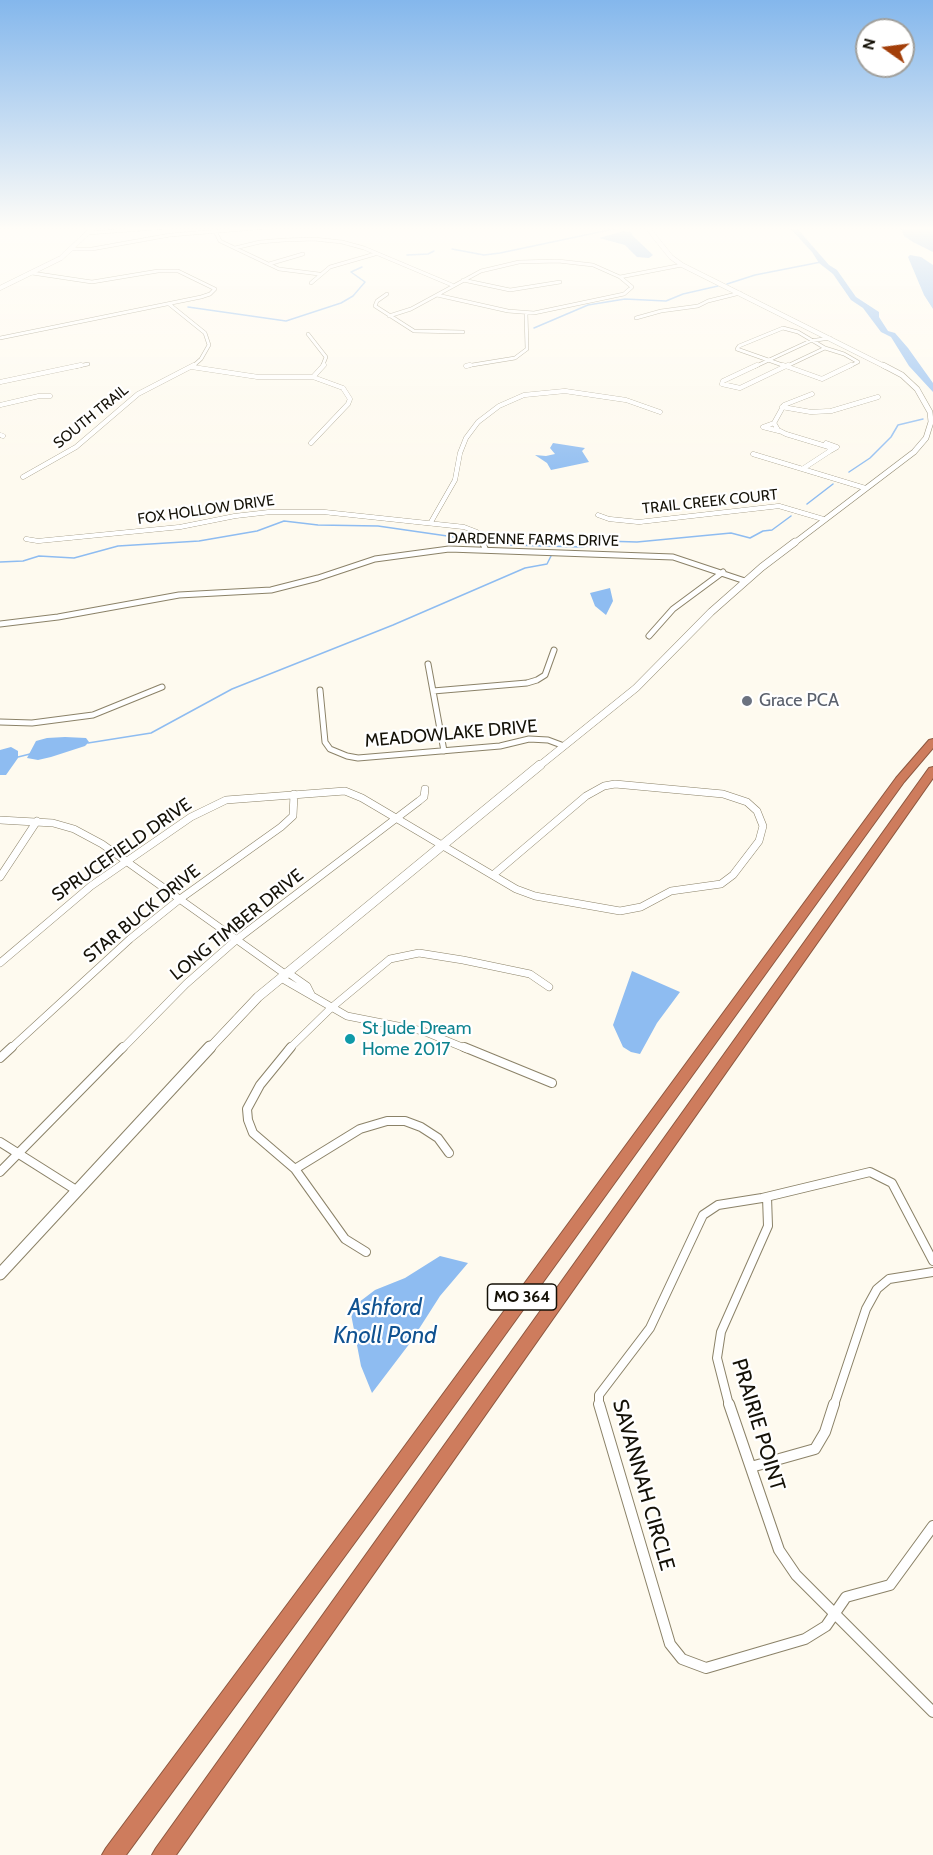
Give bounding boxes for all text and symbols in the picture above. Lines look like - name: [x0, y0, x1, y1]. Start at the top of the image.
- north arrow: [855, 18, 915, 78]
- text: N: [858, 36, 880, 52]
- street label: SOUTH TRAIL: [50, 381, 132, 453]
- street label: TRAIL CREEK COURT: [641, 486, 779, 518]
- street label: FOX HOLLOW DRIVE: [136, 491, 276, 529]
- street label: DARDENNE FARMS DRIVE: [447, 530, 619, 550]
- place label: Grace PCA: [759, 690, 839, 712]
- marker: Grace PCA: [740, 694, 754, 708]
- street label: MEADOWLAKE DRIVE: [364, 716, 538, 752]
- street label: SPRUCEFIELD DRIVE: [48, 794, 196, 906]
- street label: STAR BUCK DRIVE: [79, 860, 205, 968]
- street label: LONG TIMBER DRIVE: [166, 865, 308, 985]
- place label: St Jude Dream Home 2017: [362, 1018, 471, 1060]
- marker: St Jude Dream Home 2017: [343, 1032, 357, 1046]
- road number: MO 364: [488, 1284, 556, 1310]
- water label: Ashford Knoll Pond: [333, 1294, 437, 1350]
- street label: PRAIRIE POINT: [726, 1356, 790, 1494]
- street label: SAVANNAH CIRCLE: [606, 1396, 680, 1574]

